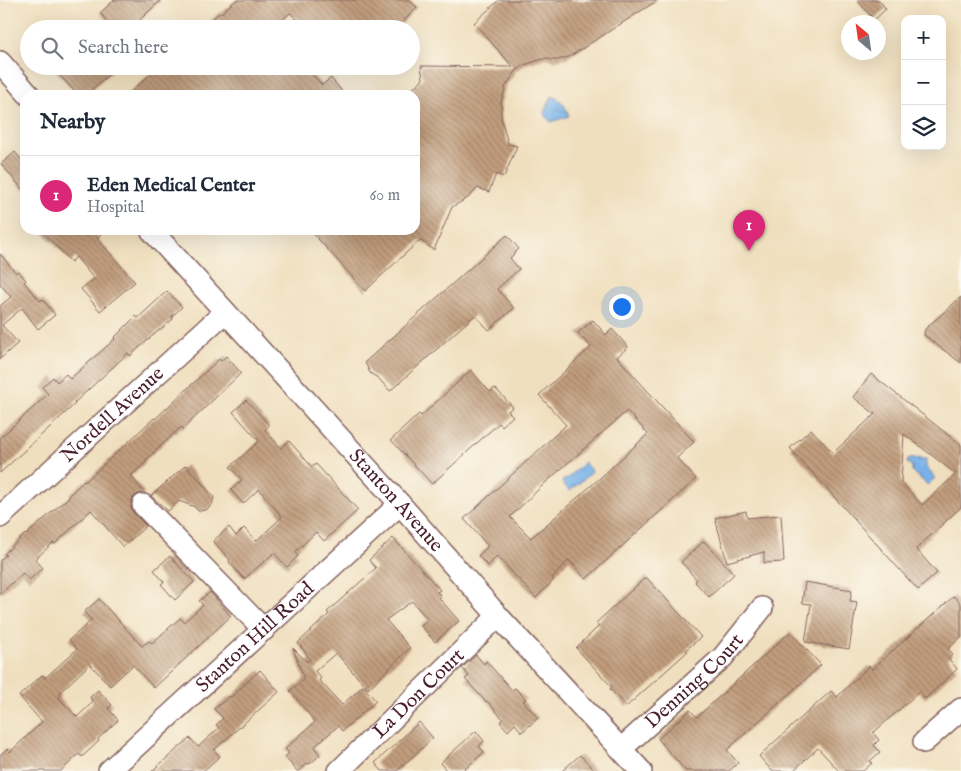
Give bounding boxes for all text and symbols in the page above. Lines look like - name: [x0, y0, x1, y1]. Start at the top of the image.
- north arrow: [841, 15, 886, 60]
- map controls: [901, 15, 946, 150]
- button: +: [901, 15, 946, 60]
- search box: [20, 20, 420, 75]
- icon: search: [38, 34, 66, 62]
- text: Search here: [78, 36, 169, 60]
- button: −: [901, 60, 946, 105]
- button: layers: [901, 105, 946, 150]
- text: Nearby: [40, 109, 105, 136]
- text: Eden Medical Center: [87, 174, 255, 198]
- text: 1: [53, 186, 59, 206]
- text: 60 m: [370, 186, 400, 206]
- text: Hospital: [87, 198, 144, 218]
- pin: 1: [733, 210, 765, 251]
- your location: [609, 294, 635, 320]
- street label: Nordell Avenue: [55, 361, 169, 468]
- street label: Stanton Avenue: [343, 444, 449, 557]
- street label: Stanton Hill Road: [190, 576, 320, 698]
- street label: Denning Court: [640, 629, 749, 734]
- street label: La Don Court: [367, 643, 470, 744]

